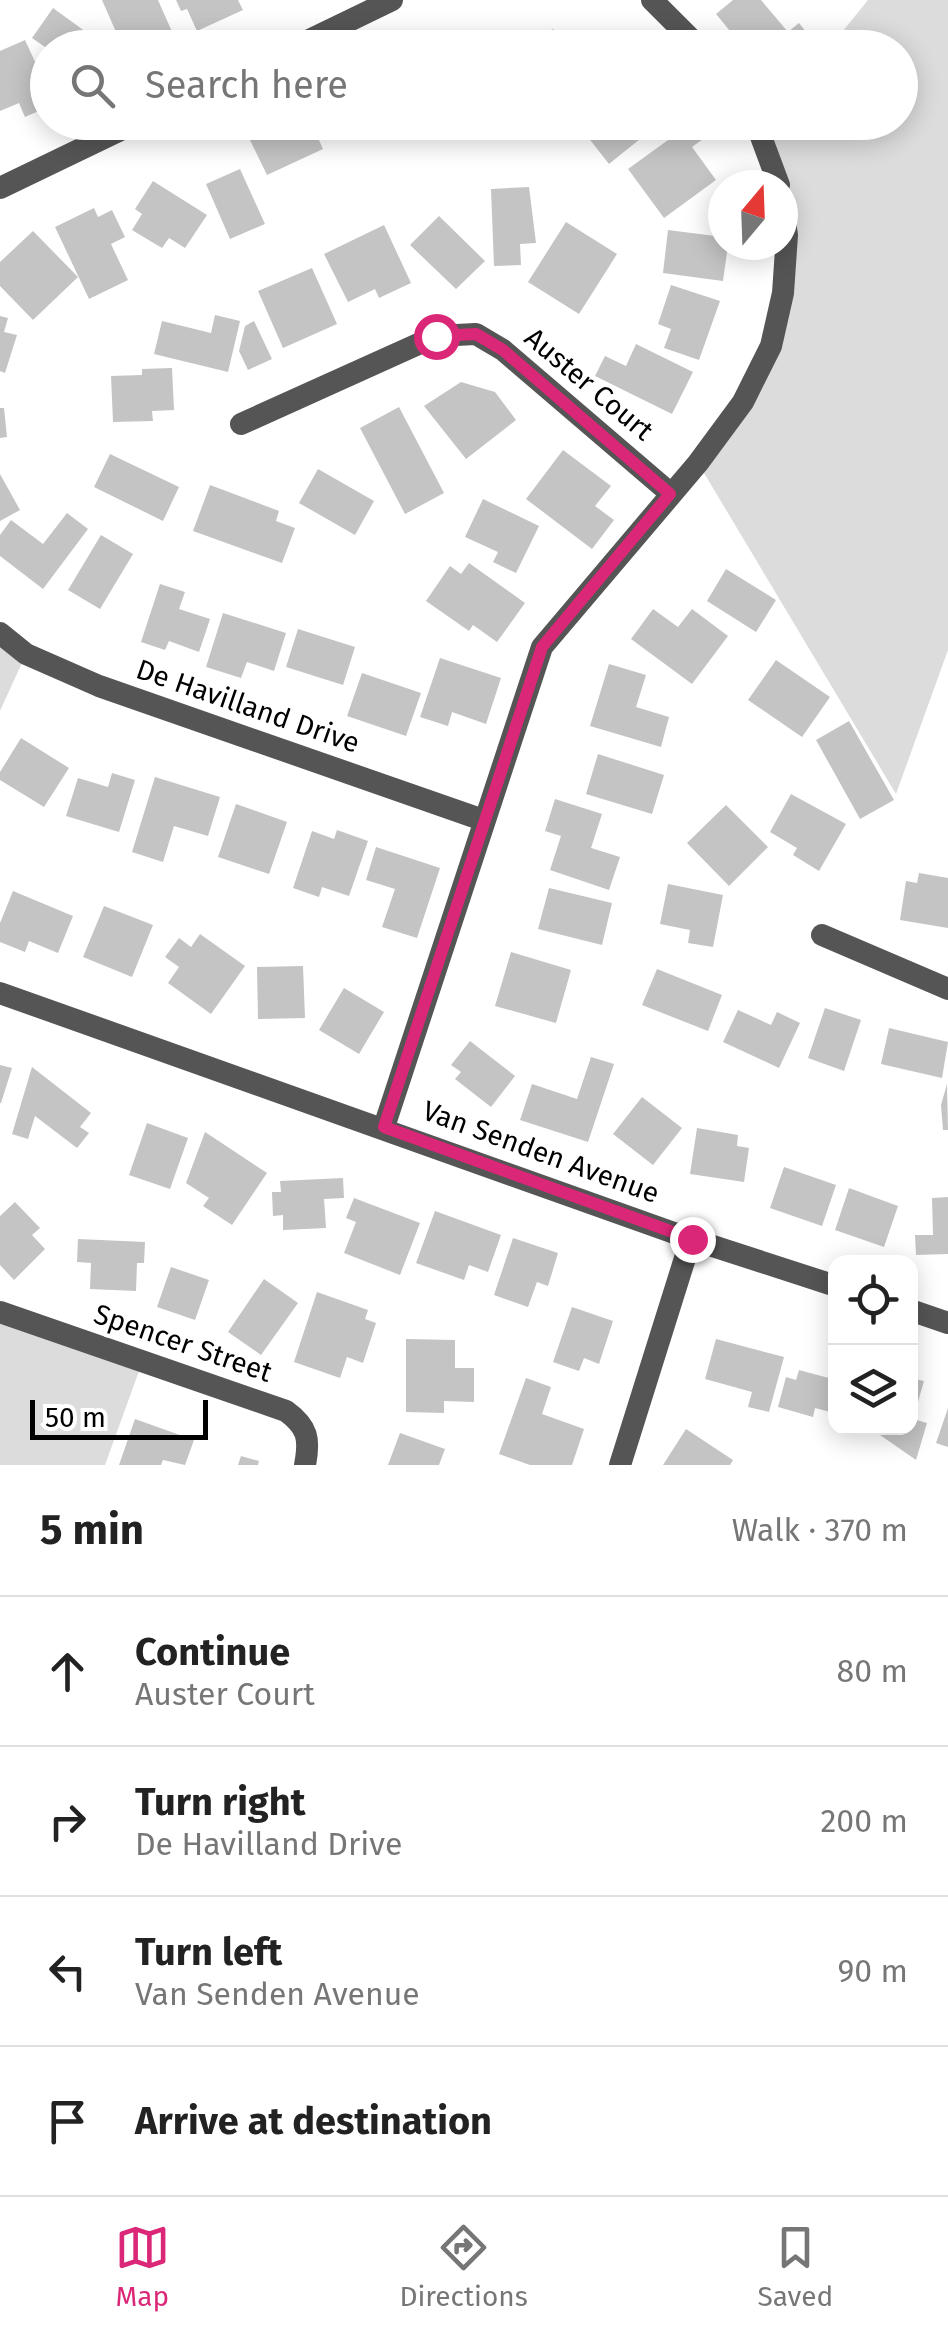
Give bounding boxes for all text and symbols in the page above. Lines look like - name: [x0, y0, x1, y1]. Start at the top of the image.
- search box: [30, 30, 918, 140]
- icon: search: [65, 58, 120, 113]
- text: Search here: [145, 62, 348, 108]
- north arrow: [708, 170, 798, 260]
- route start: [414, 314, 460, 360]
- street label: Auster Court: [518, 321, 661, 448]
- street label: De Havilland Drive: [132, 652, 364, 760]
- street label: Van Senden Avenue: [418, 1094, 664, 1210]
- route end: [670, 1217, 716, 1263]
- map controls: [828, 1255, 918, 1435]
- button: locate: [828, 1255, 918, 1345]
- street label: Spencer Street: [90, 1297, 277, 1389]
- button: layers: [828, 1345, 918, 1435]
- scale bar: [30, 1395, 208, 1440]
- text: 50 m: [45, 1401, 106, 1434]
- text: 5 min: [40, 1505, 144, 1555]
- text: Walk · 370 m: [732, 1511, 908, 1549]
- text: Continue: [135, 1629, 290, 1675]
- icon: ahead: [40, 1644, 95, 1699]
- text: 80 m: [837, 1652, 908, 1690]
- text: Auster Court: [135, 1675, 315, 1713]
- text: Turn right: [135, 1779, 305, 1825]
- icon: right: [40, 1794, 95, 1849]
- text: 200 m: [821, 1802, 908, 1840]
- text: De Havilland Drive: [135, 1825, 402, 1863]
- text: Turn left: [135, 1929, 282, 1975]
- icon: left: [40, 1944, 95, 1999]
- text: 90 m: [837, 1952, 908, 1990]
- text: Van Senden Avenue: [135, 1975, 420, 2013]
- icon: arrive: [40, 2094, 95, 2149]
- text: Arrive at destination: [135, 2098, 492, 2144]
- tab: Map: [115, 2220, 170, 2313]
- tab: Directions: [399, 2220, 528, 2313]
- tab: Saved: [757, 2220, 833, 2313]

